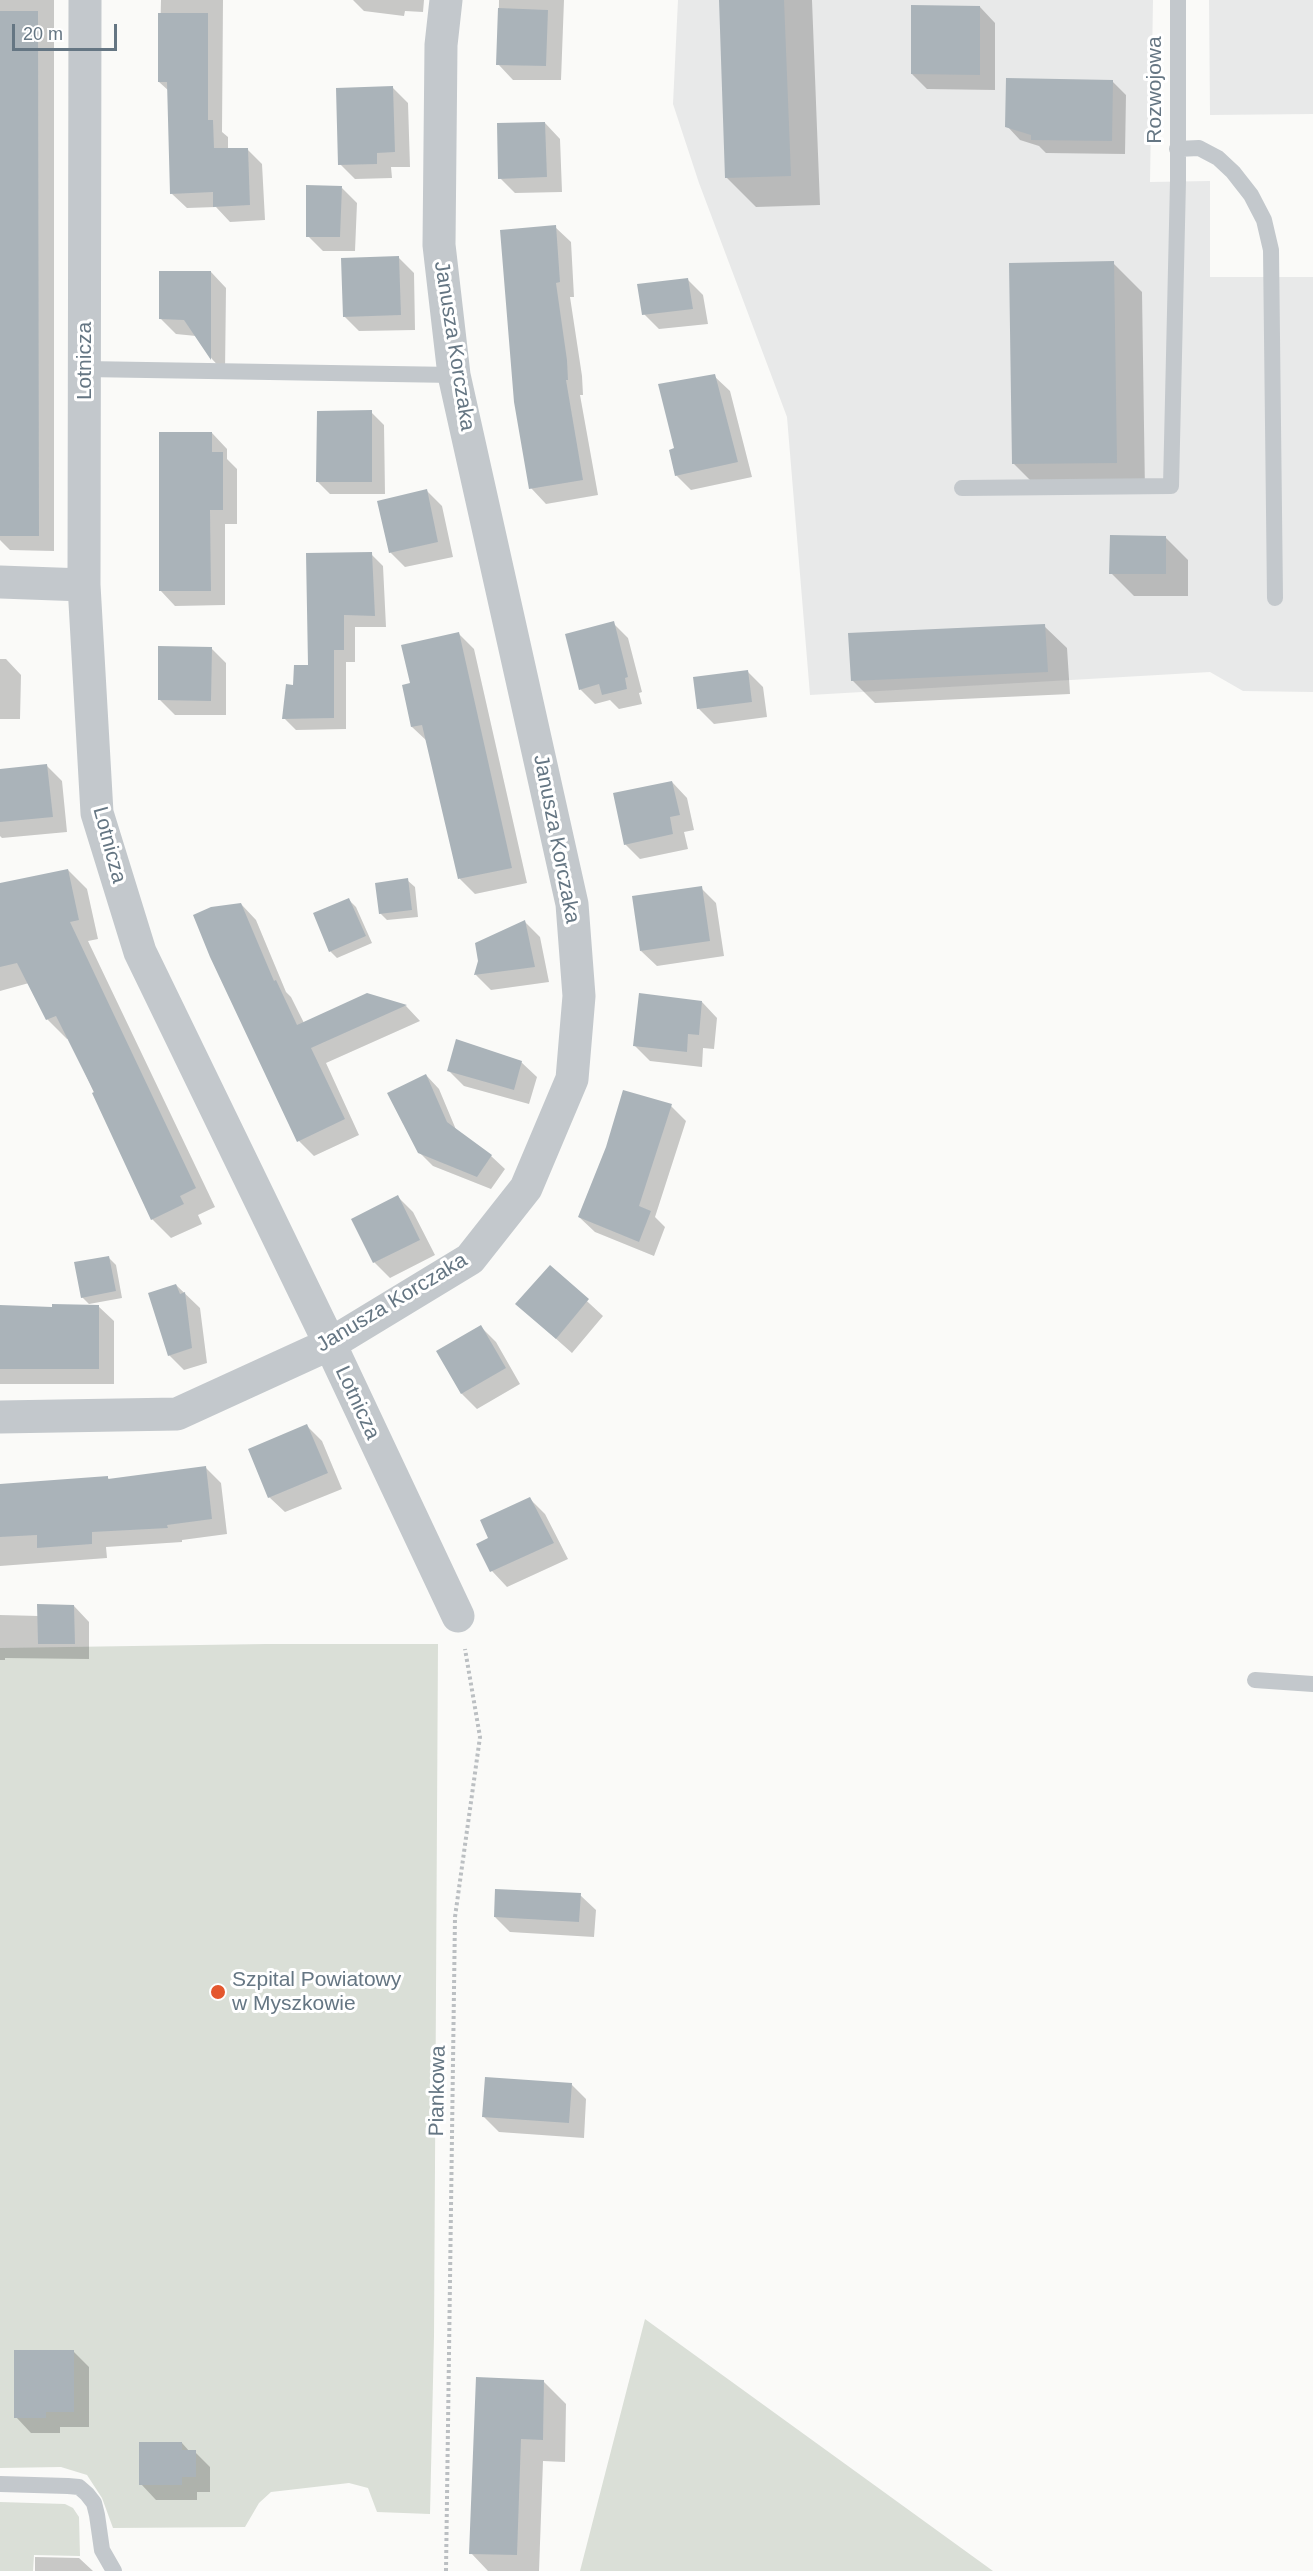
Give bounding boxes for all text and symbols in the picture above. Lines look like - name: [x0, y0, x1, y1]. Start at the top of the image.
- scale bar: [15, 12, 120, 50]
- text: 20 m: [23, 24, 63, 44]
- street label: Rozwojowa: [1142, 36, 1168, 144]
- street label: Janusza Korczaka: [428, 259, 480, 433]
- street label: Lotnicza: [72, 322, 98, 400]
- street label: Janusza Korczaka: [527, 752, 585, 926]
- street label: Lotnicza: [87, 804, 131, 886]
- street label: Janusza Korczaka: [312, 1248, 472, 1358]
- street label: Lotnicza: [329, 1362, 385, 1444]
- place label: Szpital Powiatowy w Myszkowie: [232, 1967, 401, 2017]
- marker: Szpital Powiatowy w Myszkowie: [209, 1983, 227, 2001]
- street label: Piankowa: [425, 2045, 451, 2137]

